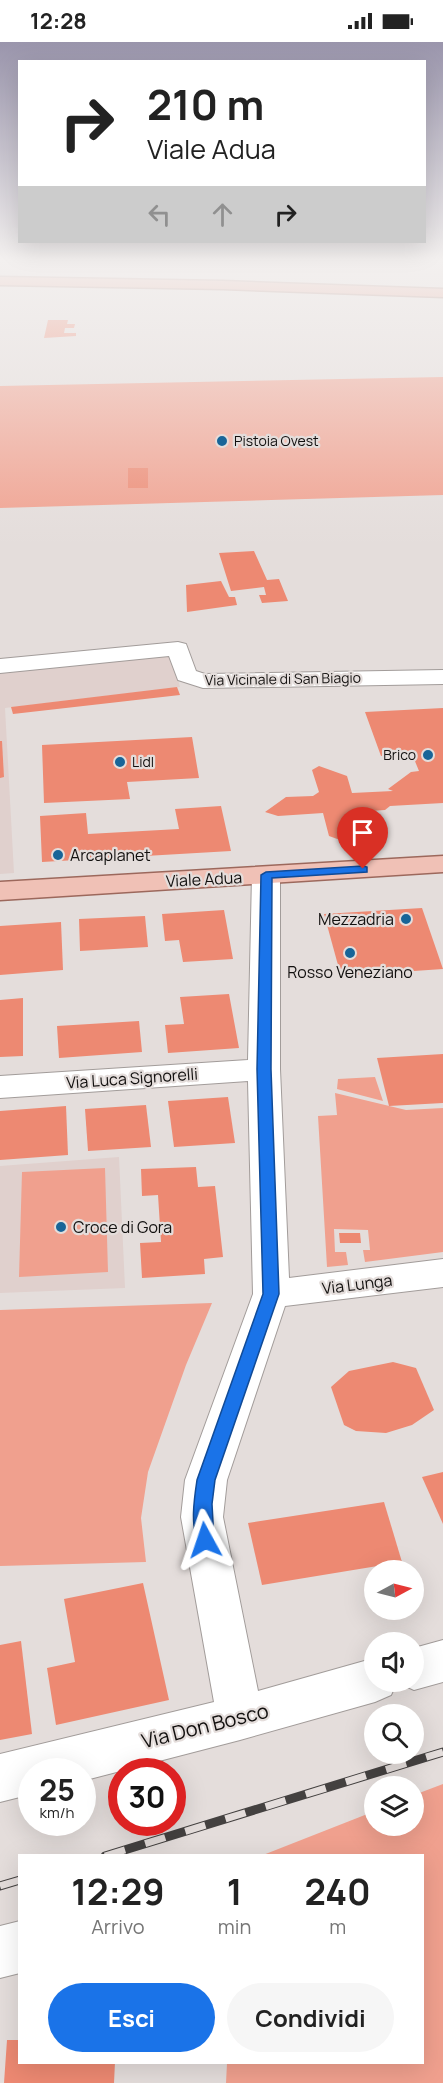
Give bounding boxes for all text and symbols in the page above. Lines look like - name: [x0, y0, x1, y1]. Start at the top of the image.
- text: 12:28: [30, 6, 87, 36]
- text: 210 m: [147, 75, 264, 133]
- icon: right: [48, 84, 126, 162]
- text: Viale Adua: [147, 130, 276, 167]
- icon: left: [143, 198, 176, 231]
- icon: ahead: [206, 198, 239, 231]
- icon: right: [269, 198, 302, 231]
- place label: Pistoia Ovest: [234, 431, 319, 450]
- marker: Pistoia Ovest: [215, 434, 229, 448]
- street label: Via Vicinale di San Biagio: [205, 668, 361, 689]
- place label: Brico: [383, 745, 416, 764]
- marker: Brico: [421, 748, 435, 762]
- place label: Lidl: [132, 752, 154, 771]
- marker: Lidl: [113, 755, 127, 769]
- pin: [337, 807, 388, 869]
- icon: arrive: [346, 816, 379, 849]
- place label: Arcaplanet: [70, 844, 151, 866]
- marker: Arcaplanet: [51, 848, 65, 862]
- street label: Viale Adua: [165, 866, 243, 892]
- place label: Mezzadria: [318, 908, 394, 930]
- marker: Mezzadria: [399, 912, 413, 926]
- marker: Rosso Veneziano: [343, 946, 357, 960]
- place label: Rosso Veneziano: [287, 961, 413, 983]
- street label: Via Luca Signorelli: [65, 1062, 199, 1094]
- place label: Croce di Gora: [73, 1216, 172, 1238]
- marker: Croce di Gora: [54, 1220, 68, 1234]
- street label: Via Lunga: [321, 1269, 393, 1299]
- position arrow: [173, 1508, 237, 1572]
- north arrow: [364, 1560, 424, 1620]
- map controls: [364, 1560, 424, 1836]
- button: sound: [364, 1632, 424, 1692]
- street label: Via Don Bosco: [139, 1697, 271, 1754]
- button: search: [364, 1704, 424, 1764]
- speed limit sign: 30: [108, 1758, 186, 1836]
- text: 25: [39, 1769, 75, 1810]
- button: layers: [364, 1776, 424, 1836]
- text: km/h: [40, 1802, 74, 1823]
- text: 12:29: [71, 1867, 165, 1916]
- text: 1: [227, 1867, 242, 1916]
- text: 240: [304, 1867, 371, 1916]
- text: Arrivo: [91, 1913, 145, 1940]
- text: min: [218, 1913, 251, 1940]
- text: m: [329, 1913, 346, 1940]
- button: Esci: [48, 1983, 215, 2052]
- button: Condividi: [227, 1983, 394, 2052]

